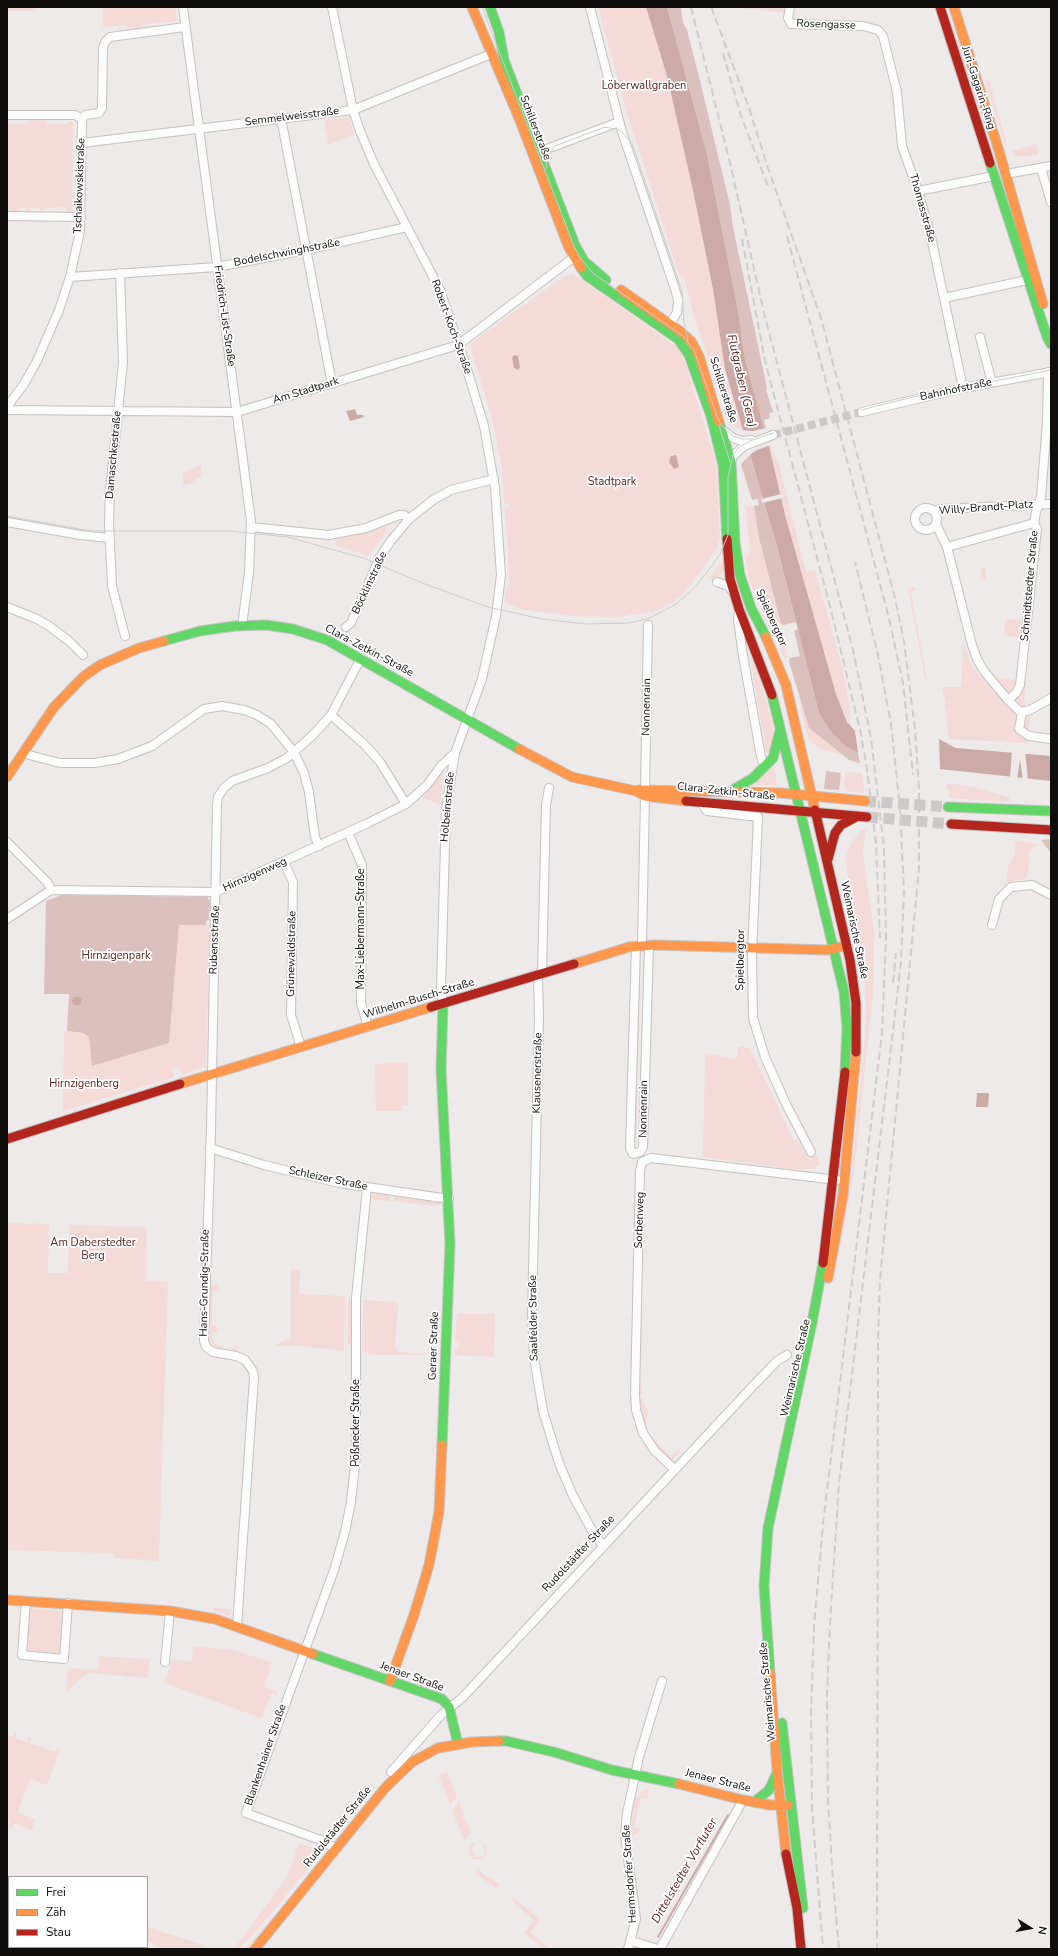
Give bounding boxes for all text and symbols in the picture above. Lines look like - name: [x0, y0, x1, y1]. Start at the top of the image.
- street label: Rosengasse: [796, 17, 856, 33]
- street label: Juri-Gagarin-Ring: [958, 45, 998, 131]
- park label: Löberwallgraben: [602, 79, 686, 93]
- street label: Schillerstraße: [517, 94, 553, 162]
- street label: Semmelweisstraße: [244, 105, 340, 129]
- street label: Tschaikowskistraße: [72, 138, 88, 234]
- street label: Thomasstraße: [906, 172, 938, 244]
- street label: Bodelschwinghstraße: [233, 236, 341, 270]
- street label: Friedrich-List-Straße: [210, 265, 238, 367]
- street label: Robert-Koch-Straße: [428, 278, 474, 376]
- water label: Flutgraben (Gera): [723, 333, 759, 429]
- street label: Schillerstraße: [706, 355, 740, 425]
- street label: Am Stadtpark: [271, 375, 341, 407]
- street label: Bahnhofstraße: [919, 376, 993, 404]
- street label: Damaschkestraße: [104, 410, 124, 500]
- park label: Stadtpark: [588, 475, 636, 489]
- street label: Willy-Brandt-Platz: [938, 498, 1034, 518]
- street label: Schmidtstedter Straße: [1019, 530, 1041, 642]
- street label: Böcklinstraße: [350, 550, 390, 616]
- street label: Spielbergtor: [753, 587, 789, 649]
- street label: Clara-Zetkin-Straße: [322, 622, 416, 680]
- street label: Nonnenrain: [640, 678, 654, 736]
- street label: Holbeinstraße: [438, 771, 458, 843]
- street label: Clara-Zetkin-Straße: [676, 780, 776, 804]
- street label: Hirnzigenweg: [221, 855, 289, 895]
- street label: Max-Liebermann-Straße: [354, 868, 368, 990]
- street label: Weimarische Straße: [837, 880, 871, 980]
- street label: Rubensstraße: [207, 905, 223, 975]
- street label: Grünewaldstraße: [285, 911, 299, 997]
- street label: Spielbergtor: [734, 929, 748, 991]
- park label: Hirnzigenpark: [82, 949, 150, 963]
- street label: Wilhelm-Busch-Straße: [362, 976, 476, 1022]
- street label: Klausenerstraße: [531, 1033, 545, 1113]
- park label: Hirnzigenberg: [49, 1077, 119, 1091]
- street label: Nonnenrain: [637, 1080, 651, 1138]
- street label: Schleizer Straße: [287, 1164, 369, 1194]
- street label: Sorbenweg: [632, 1191, 648, 1249]
- street label: Hans-Grundig-Straße: [197, 1229, 213, 1337]
- park label: Am Daberstedter Berg: [50, 1236, 136, 1262]
- street label: Saalfelder Straße: [527, 1275, 541, 1361]
- street label: Geraer Straße: [426, 1311, 442, 1381]
- street label: Weimarische Straße: [778, 1318, 814, 1418]
- street label: Pößnecker Straße: [349, 1379, 363, 1467]
- street label: Rudolstädter Straße: [540, 1513, 618, 1595]
- street label: Weimarische Straße: [757, 1642, 779, 1742]
- street label: Jenaer Straße: [378, 1659, 446, 1695]
- street label: Blankenhainer Straße: [242, 1702, 290, 1808]
- street label: Jenaer Straße: [684, 1766, 752, 1796]
- street label: Rudolstädter Straße: [301, 1784, 375, 1870]
- water label: Dittelstedter Vorfluter: [649, 1816, 721, 1926]
- street label: Hermsdorfer Straße: [620, 1824, 640, 1924]
- legend: [8, 1876, 148, 1948]
- text: Frei: [46, 1884, 66, 1900]
- text: Zäh: [46, 1904, 66, 1920]
- north arrow: [1010, 1908, 1050, 1948]
- text: Stau: [46, 1924, 71, 1940]
- text: N: [1034, 1925, 1050, 1936]

